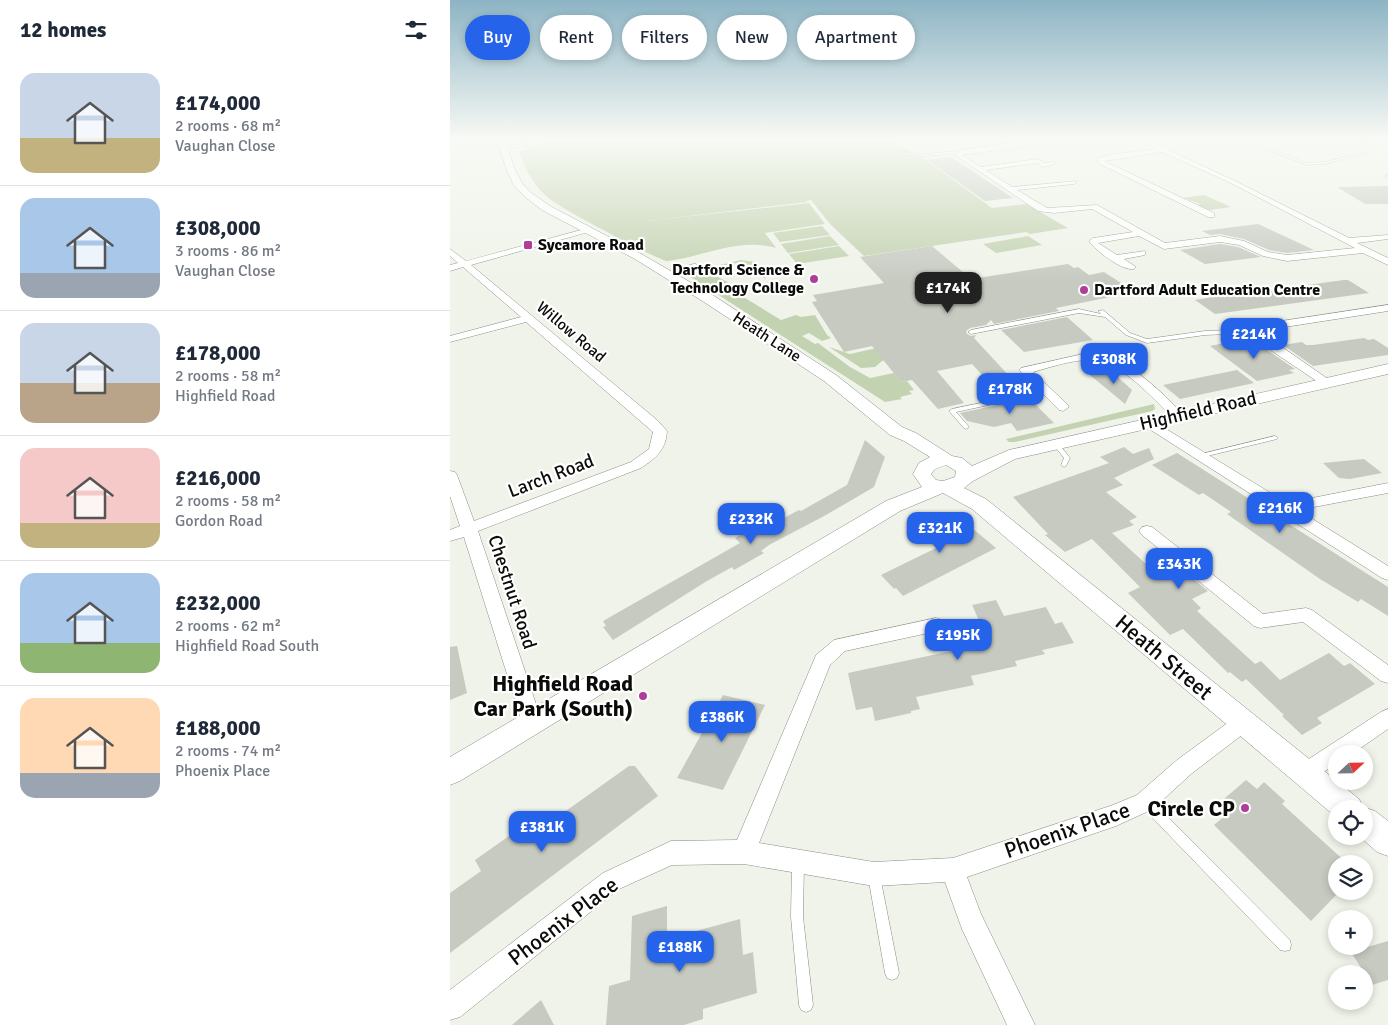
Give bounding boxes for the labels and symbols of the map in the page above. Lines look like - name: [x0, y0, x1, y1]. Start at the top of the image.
- place label: Sycamore Road: [538, 235, 644, 255]
- marker: Sycamore Road: [522, 239, 534, 251]
- place label: Dartford Science & Technology College: [670, 260, 804, 298]
- pin: £174K: [913, 272, 983, 314]
- marker: Dartford Science & Technology College: [808, 273, 820, 285]
- place label: Dartford Adult Education Centre: [1094, 280, 1320, 300]
- marker: Dartford Adult Education Centre: [1078, 284, 1090, 296]
- street label: Willow Road: [532, 297, 610, 367]
- street label: Heath Lane: [729, 307, 805, 367]
- pin: £214K: [1219, 318, 1289, 360]
- pin: £308K: [1079, 342, 1149, 385]
- pin: £178K: [975, 372, 1045, 415]
- street label: Highfield Road: [1137, 386, 1259, 436]
- street label: Larch Road: [505, 449, 597, 503]
- pin: £216K: [1245, 492, 1315, 534]
- pin: £232K: [716, 502, 786, 545]
- pin: £321K: [905, 512, 975, 554]
- street label: Chestnut Road: [482, 532, 542, 652]
- pin: £343K: [1144, 548, 1214, 590]
- street label: Heath Street: [1110, 609, 1218, 706]
- pin: £195K: [923, 618, 993, 661]
- place label: Highfield Road Car Park (South): [473, 670, 633, 722]
- marker: Highfield Road Car Park (South): [637, 690, 649, 702]
- pin: £386K: [687, 700, 757, 743]
- north arrow: [1328, 745, 1372, 790]
- place label: Circle CP: [1147, 795, 1235, 822]
- street label: Phoenix Place: [1001, 796, 1133, 864]
- marker: Circle CP: [1239, 802, 1251, 814]
- pin: £381K: [507, 810, 577, 853]
- street label: Phoenix Place: [503, 871, 623, 971]
- pin: £188K: [645, 930, 715, 973]

